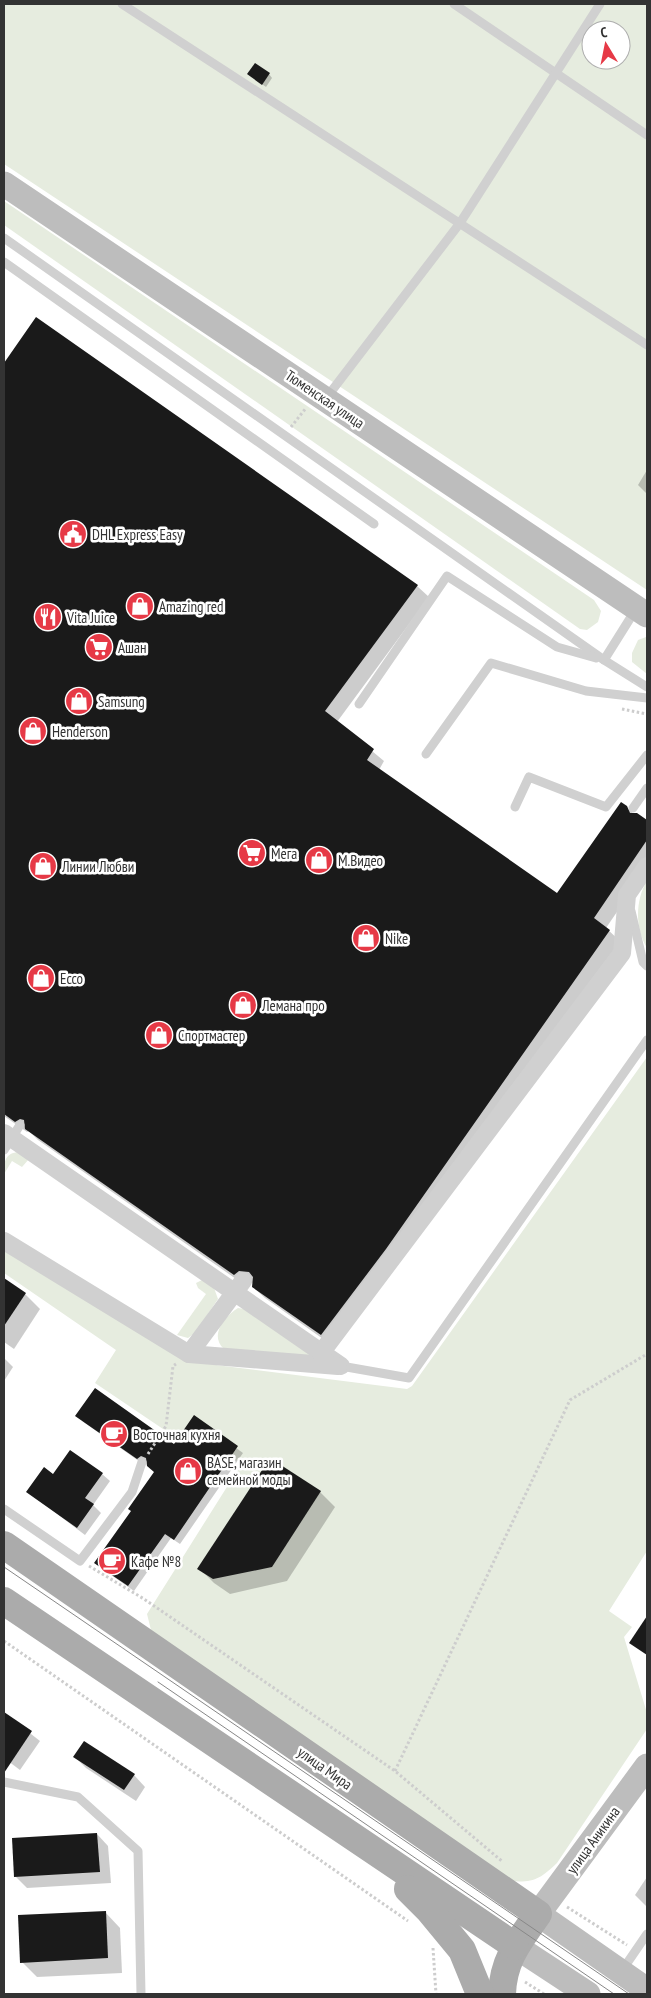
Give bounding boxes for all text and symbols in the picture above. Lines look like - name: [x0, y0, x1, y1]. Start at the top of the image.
- north arrow: [581, 20, 631, 70]
- text: С: [599, 23, 609, 42]
- street label: Тюменская улица: [282, 366, 368, 432]
- public building icon: DHL Express Easy: [58, 519, 88, 549]
- place label: DHL Express Easy: [92, 525, 183, 544]
- shop icon: Amazing red: [125, 591, 155, 621]
- place label: Amazing red: [159, 597, 224, 616]
- restaurant icon: Vita Juice: [33, 602, 63, 632]
- place label: Vita Juice: [66, 608, 115, 627]
- supermarket icon: Ашан: [84, 632, 114, 662]
- place label: Ашан: [118, 638, 147, 657]
- shop icon: Samsung: [64, 686, 94, 716]
- place label: Samsung: [98, 692, 145, 711]
- shop icon: Henderson: [18, 716, 48, 746]
- place label: Henderson: [52, 722, 108, 741]
- supermarket icon: Мега: [237, 838, 267, 868]
- place label: Мега: [271, 844, 297, 863]
- shop icon: М.Видео: [304, 845, 334, 875]
- shop icon: Линии Любви: [28, 851, 58, 881]
- place label: М.Видео: [338, 851, 383, 870]
- place label: Линии Любви: [61, 857, 134, 876]
- shop icon: Nike: [351, 923, 381, 953]
- place label: Nike: [385, 929, 408, 948]
- shop icon: Ecco: [26, 963, 56, 993]
- place label: Ecco: [60, 969, 83, 988]
- shop icon: Лемана про: [228, 990, 258, 1020]
- place label: Лемана про: [261, 996, 325, 1015]
- shop icon: Спортмастер: [144, 1020, 174, 1050]
- place label: Спортмастер: [178, 1026, 245, 1045]
- cafe icon: Восточная кухня: [99, 1419, 129, 1449]
- place label: Восточная кухня: [133, 1425, 220, 1444]
- place label: BASE, магазин семейной моды: [207, 1453, 291, 1489]
- shop icon: BASE, магазин семейной моды: [173, 1456, 203, 1486]
- cafe icon: Кафе №8: [97, 1546, 127, 1576]
- place label: Кафе №8: [131, 1552, 181, 1571]
- street label: улица Мира: [294, 1742, 356, 1794]
- street label: улица Аникина: [562, 1803, 624, 1877]

